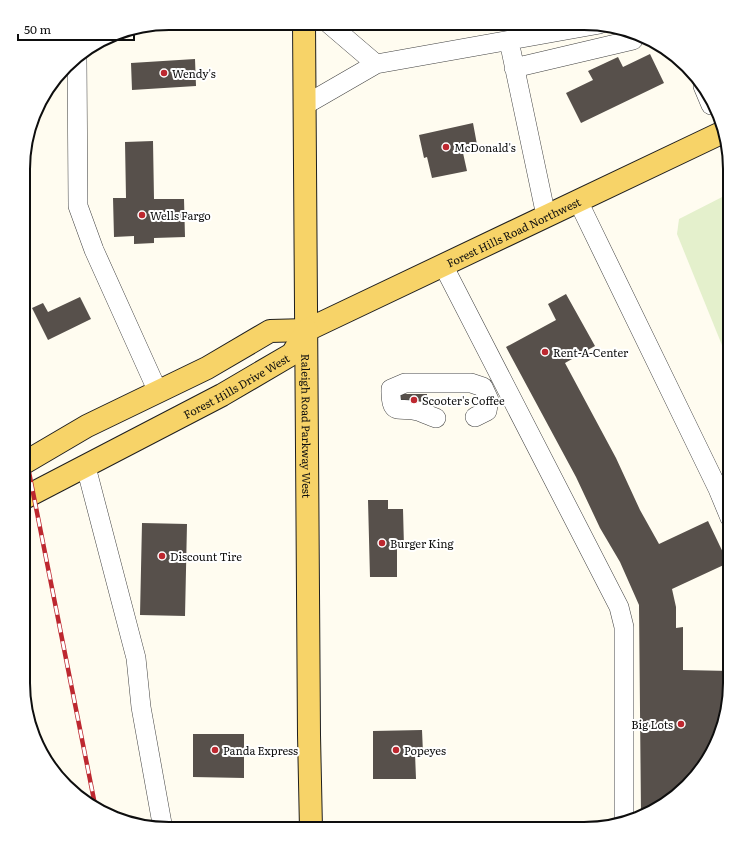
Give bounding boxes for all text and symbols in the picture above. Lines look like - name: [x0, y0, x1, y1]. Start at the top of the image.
- scale bar: [18, 16, 134, 42]
- text: 50 m: [24, 20, 51, 38]
- place label: Wendy's: [172, 65, 216, 81]
- marker: Wendy's: [159, 68, 169, 78]
- place label: McDonald's: [454, 139, 516, 155]
- marker: McDonald's: [441, 142, 451, 152]
- street label: Forest Hills Road Northwest: [444, 193, 584, 271]
- place label: Wells Fargo: [150, 207, 211, 223]
- marker: Wells Fargo: [137, 210, 147, 220]
- place label: Rent-A-Center: [553, 344, 629, 360]
- marker: Rent-A-Center: [540, 347, 550, 357]
- street label: Forest Hills Drive West: [180, 349, 293, 422]
- street label: Raleigh Road Parkway West: [298, 354, 315, 499]
- place label: Scooter's Coffee: [422, 392, 505, 408]
- marker: Scooter's Coffee: [409, 395, 419, 405]
- place label: Burger King: [390, 535, 455, 551]
- marker: Burger King: [377, 538, 387, 548]
- place label: Discount Tire: [170, 548, 242, 564]
- marker: Discount Tire: [157, 551, 167, 561]
- place label: Big Lots: [631, 716, 673, 732]
- marker: Big Lots: [676, 719, 686, 729]
- place label: Panda Express: [223, 742, 298, 758]
- place label: Popeyes: [404, 742, 446, 758]
- marker: Panda Express: [210, 745, 220, 755]
- marker: Popeyes: [391, 745, 401, 755]

